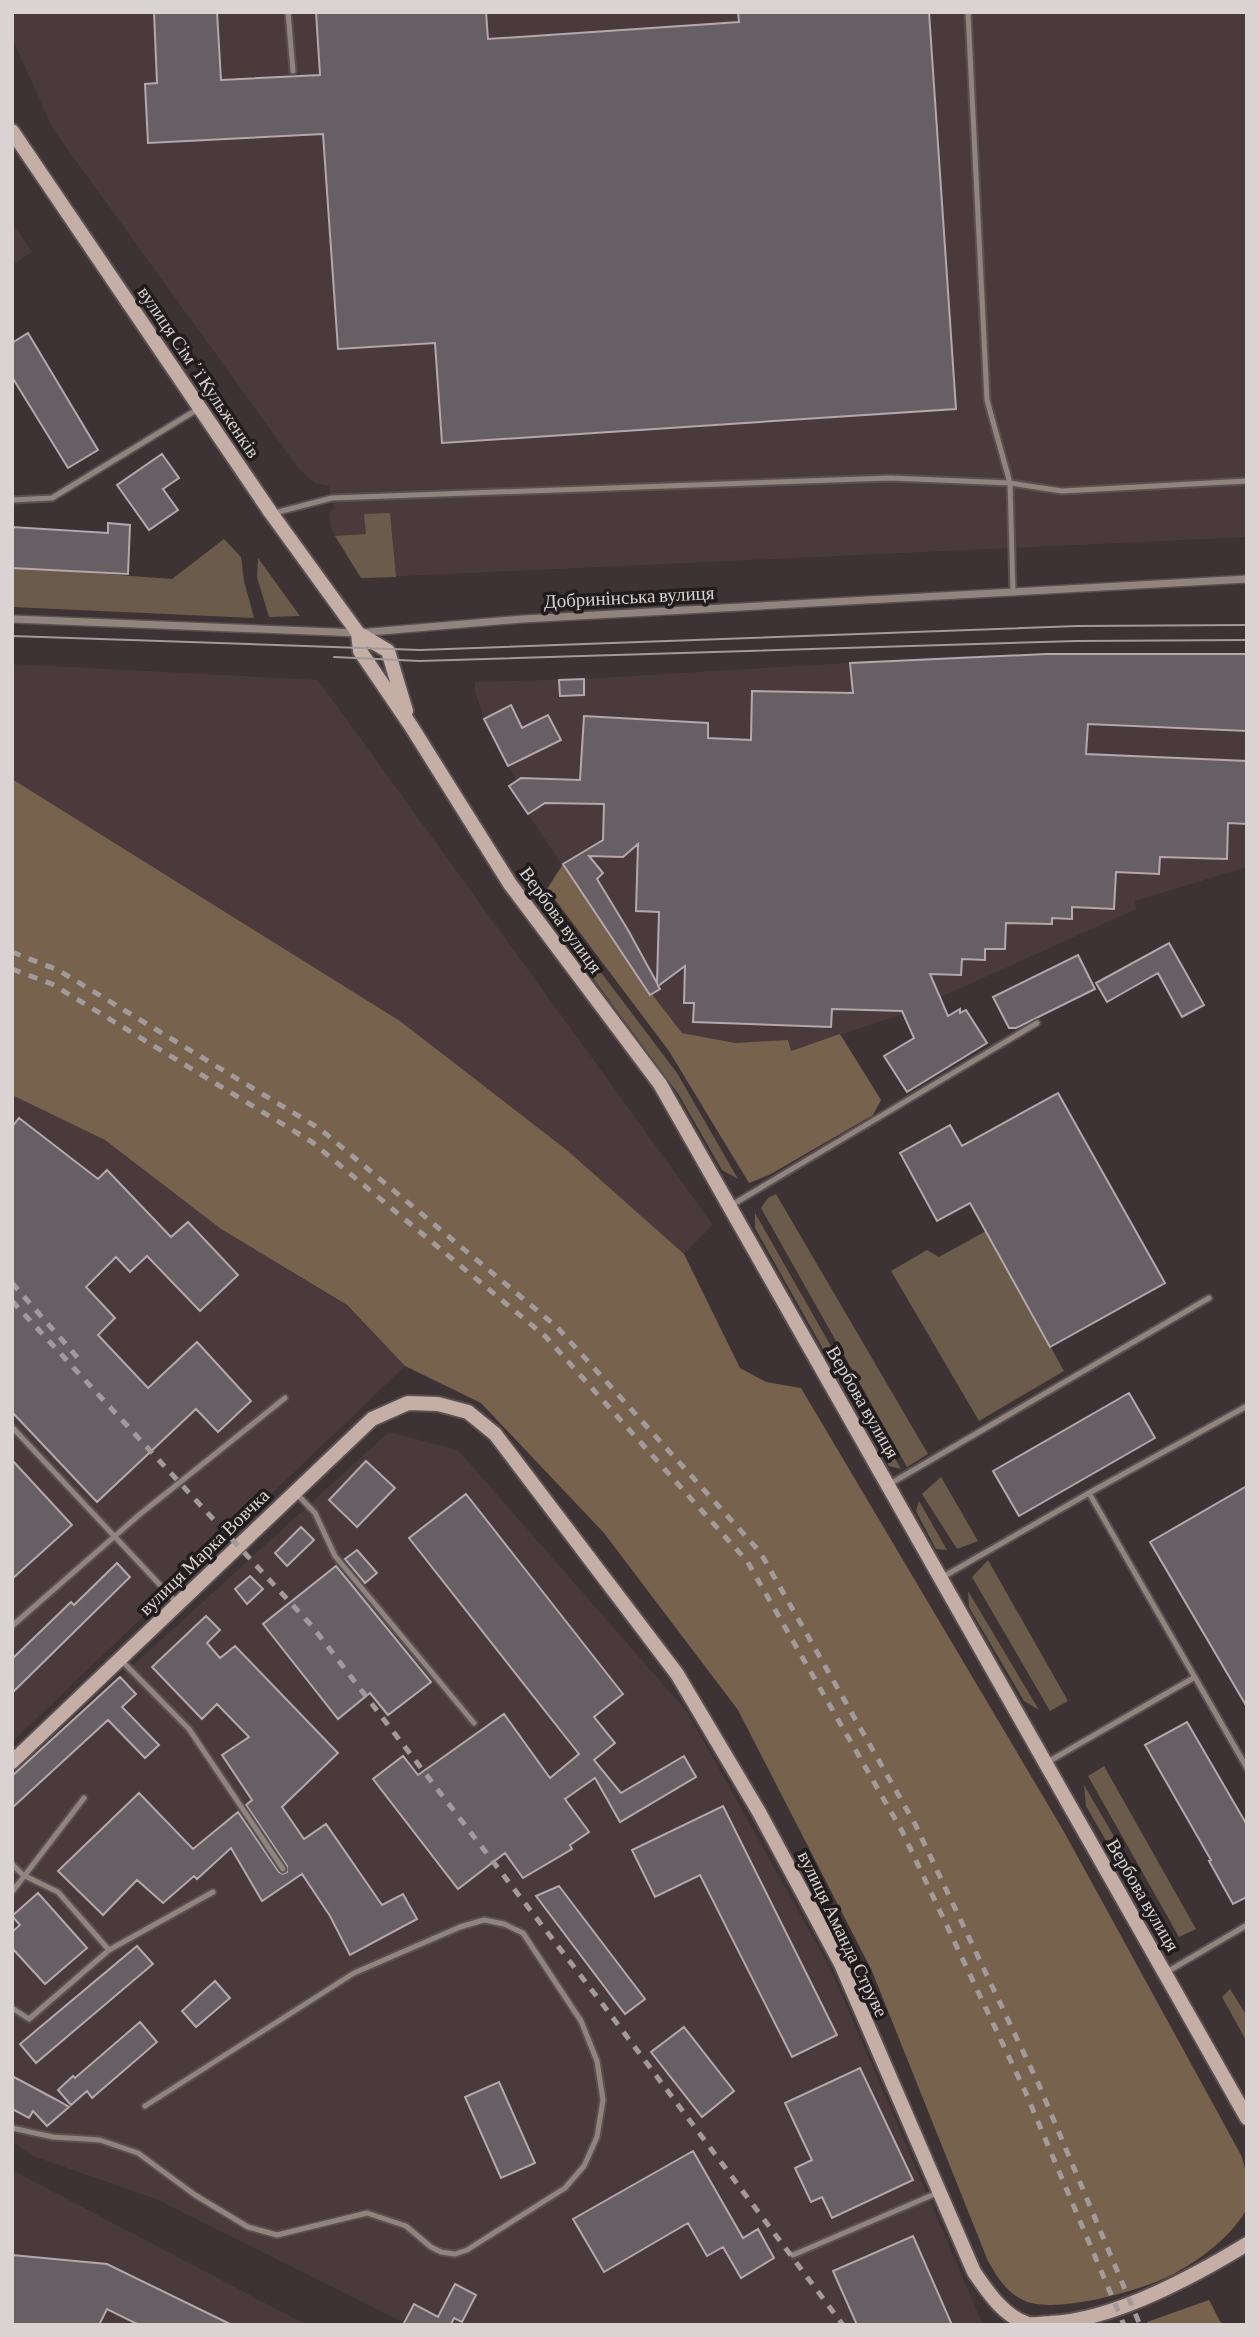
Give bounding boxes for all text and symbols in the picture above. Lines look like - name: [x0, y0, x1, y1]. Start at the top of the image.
- street label: вулиця Сімʼї Кульженків: [134, 282, 264, 462]
- street label: Добринінська вулиця: [543, 582, 715, 612]
- street label: Вербова вулиця: [515, 863, 607, 977]
- street label: Вербова вулиця: [822, 1342, 904, 1462]
- street label: вулиця Марка Вовчка: [135, 1484, 274, 1619]
- street label: Вербова вулиця: [1102, 1835, 1184, 1955]
- street label: вулиця Аманда Струве: [794, 1848, 892, 2020]

